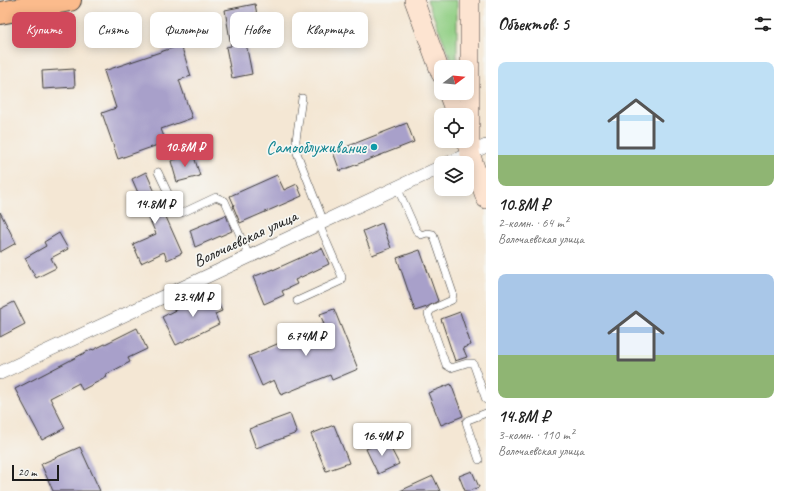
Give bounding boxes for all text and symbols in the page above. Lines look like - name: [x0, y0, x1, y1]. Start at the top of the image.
- chip: Купить: [12, 12, 76, 48]
- chip: Снять: [84, 12, 142, 48]
- chip: Фильтры: [150, 12, 222, 48]
- chip: Новое: [230, 12, 284, 48]
- chip: Квартира: [292, 12, 368, 48]
- icon: filters: [752, 13, 774, 35]
- text: Объектов: 5: [498, 14, 569, 35]
- north arrow: [434, 60, 474, 100]
- map controls: [434, 60, 474, 196]
- icon: home: [600, 88, 672, 160]
- button: locate: [434, 108, 474, 148]
- pin: 10.8M ₽: [148, 134, 222, 168]
- place label: Самооблуживание: [266, 137, 367, 158]
- text: 10.8M ₽: [165, 139, 205, 155]
- marker: Самооблуживание: [369, 142, 379, 152]
- button: layers: [434, 156, 474, 196]
- pin: 14.8M ₽: [118, 191, 192, 225]
- text: 10.8M ₽: [498, 194, 550, 215]
- text: 14.8M ₽: [135, 196, 175, 212]
- street label: Волочаевская улица: [190, 204, 302, 272]
- text: 2-комн. · 64 m²: [498, 215, 568, 231]
- text: Волочаевская улица: [498, 231, 584, 247]
- pin: 23.4M ₽: [156, 284, 230, 318]
- text: 23.4M ₽: [173, 289, 213, 305]
- icon: home: [600, 300, 672, 372]
- pin: 6.74M ₽: [269, 323, 343, 357]
- text: 6.74M ₽: [286, 328, 326, 344]
- text: 14.8M ₽: [498, 406, 550, 427]
- pin: 16.4M ₽: [345, 423, 419, 457]
- text: 3-комн. · 110 m²: [498, 427, 574, 443]
- text: 16.4M ₽: [362, 428, 402, 444]
- text: Волочаевская улица: [498, 443, 584, 459]
- scale bar: [12, 463, 59, 482]
- text: 20 m: [18, 465, 37, 479]

